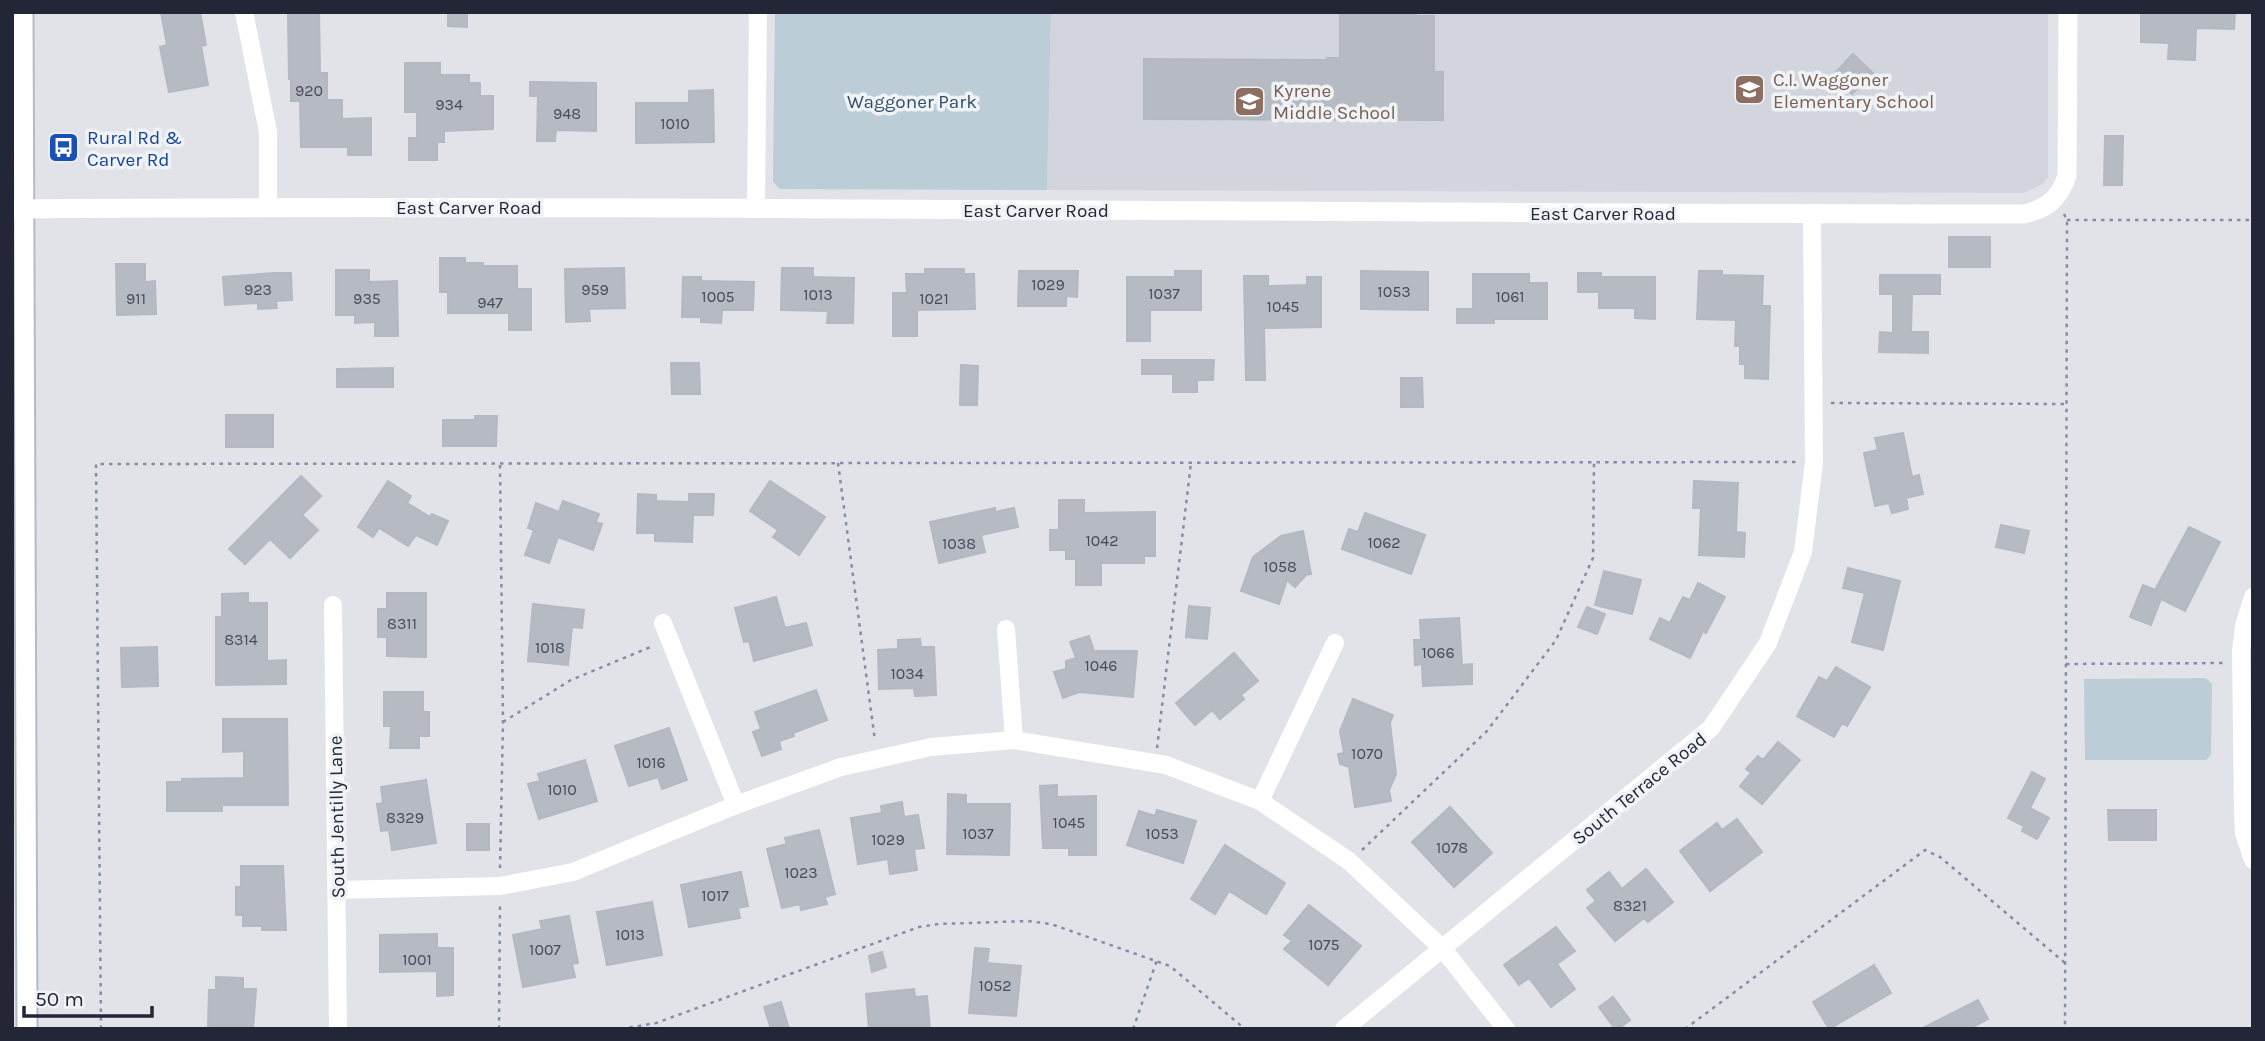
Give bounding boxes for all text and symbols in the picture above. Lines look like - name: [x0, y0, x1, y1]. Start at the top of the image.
- place label: C.I. Waggoner Elementary School: [1773, 69, 1934, 113]
- school or university icon: C.I. Waggoner Elementary School: [1733, 73, 1767, 107]
- place label: Kyrene Middle School: [1273, 80, 1396, 124]
- house number: 920: [295, 81, 323, 100]
- school or university icon: Kyrene Middle School: [1233, 84, 1267, 118]
- park label: Waggoner Park: [847, 91, 977, 113]
- house number: 934: [435, 95, 463, 114]
- house number: 948: [553, 104, 581, 123]
- house number: 1010: [660, 114, 690, 133]
- place label: Rural Rd & Carver Rd: [87, 127, 182, 171]
- bus stop icon: Rural Rd & Carver Rd: [47, 131, 81, 165]
- street label: East Carver Road: [396, 197, 542, 219]
- street label: East Carver Road: [963, 200, 1109, 222]
- street label: East Carver Road: [1530, 203, 1676, 225]
- house number: 1029: [1031, 275, 1065, 294]
- house number: 923: [244, 280, 272, 299]
- house number: 959: [581, 280, 609, 299]
- house number: 1053: [1377, 282, 1411, 301]
- house number: 1037: [1148, 284, 1180, 303]
- house number: 1013: [803, 285, 833, 304]
- house number: 1005: [701, 287, 735, 306]
- house number: 1061: [1495, 287, 1525, 306]
- house number: 911: [126, 289, 146, 308]
- house number: 935: [353, 289, 381, 308]
- house number: 1021: [919, 289, 949, 308]
- house number: 947: [477, 293, 503, 312]
- house number: 1045: [1267, 297, 1299, 316]
- house number: 1042: [1086, 531, 1119, 550]
- house number: 1062: [1367, 533, 1401, 552]
- house number: 1038: [942, 534, 976, 553]
- house number: 1058: [1263, 557, 1297, 576]
- house number: 8311: [387, 614, 417, 633]
- house number: 8314: [224, 630, 258, 649]
- house number: 1018: [535, 638, 565, 657]
- house number: 1066: [1421, 643, 1455, 662]
- house number: 1046: [1085, 656, 1117, 675]
- house number: 1034: [890, 664, 924, 683]
- street label: South Terrace Road: [1568, 728, 1711, 850]
- street label: South Jentilly Lane: [325, 735, 349, 899]
- house number: 1070: [1351, 744, 1383, 763]
- house number: 1016: [636, 753, 666, 772]
- house number: 1010: [547, 780, 577, 799]
- house number: 8329: [386, 808, 424, 827]
- house number: 1045: [1053, 813, 1085, 832]
- house number: 1037: [962, 824, 994, 843]
- house number: 1053: [1145, 824, 1179, 843]
- house number: 1029: [871, 830, 905, 849]
- house number: 1078: [1436, 838, 1468, 857]
- house number: 1023: [784, 863, 818, 882]
- house number: 1017: [701, 886, 729, 905]
- house number: 8321: [1613, 896, 1647, 915]
- house number: 1013: [615, 925, 645, 944]
- house number: 1075: [1308, 935, 1340, 954]
- house number: 1007: [529, 940, 561, 959]
- house number: 1001: [402, 950, 432, 969]
- scale bar: [24, 974, 152, 1018]
- house number: 1052: [978, 976, 1012, 995]
- text: 50 m: [35, 987, 84, 1011]

